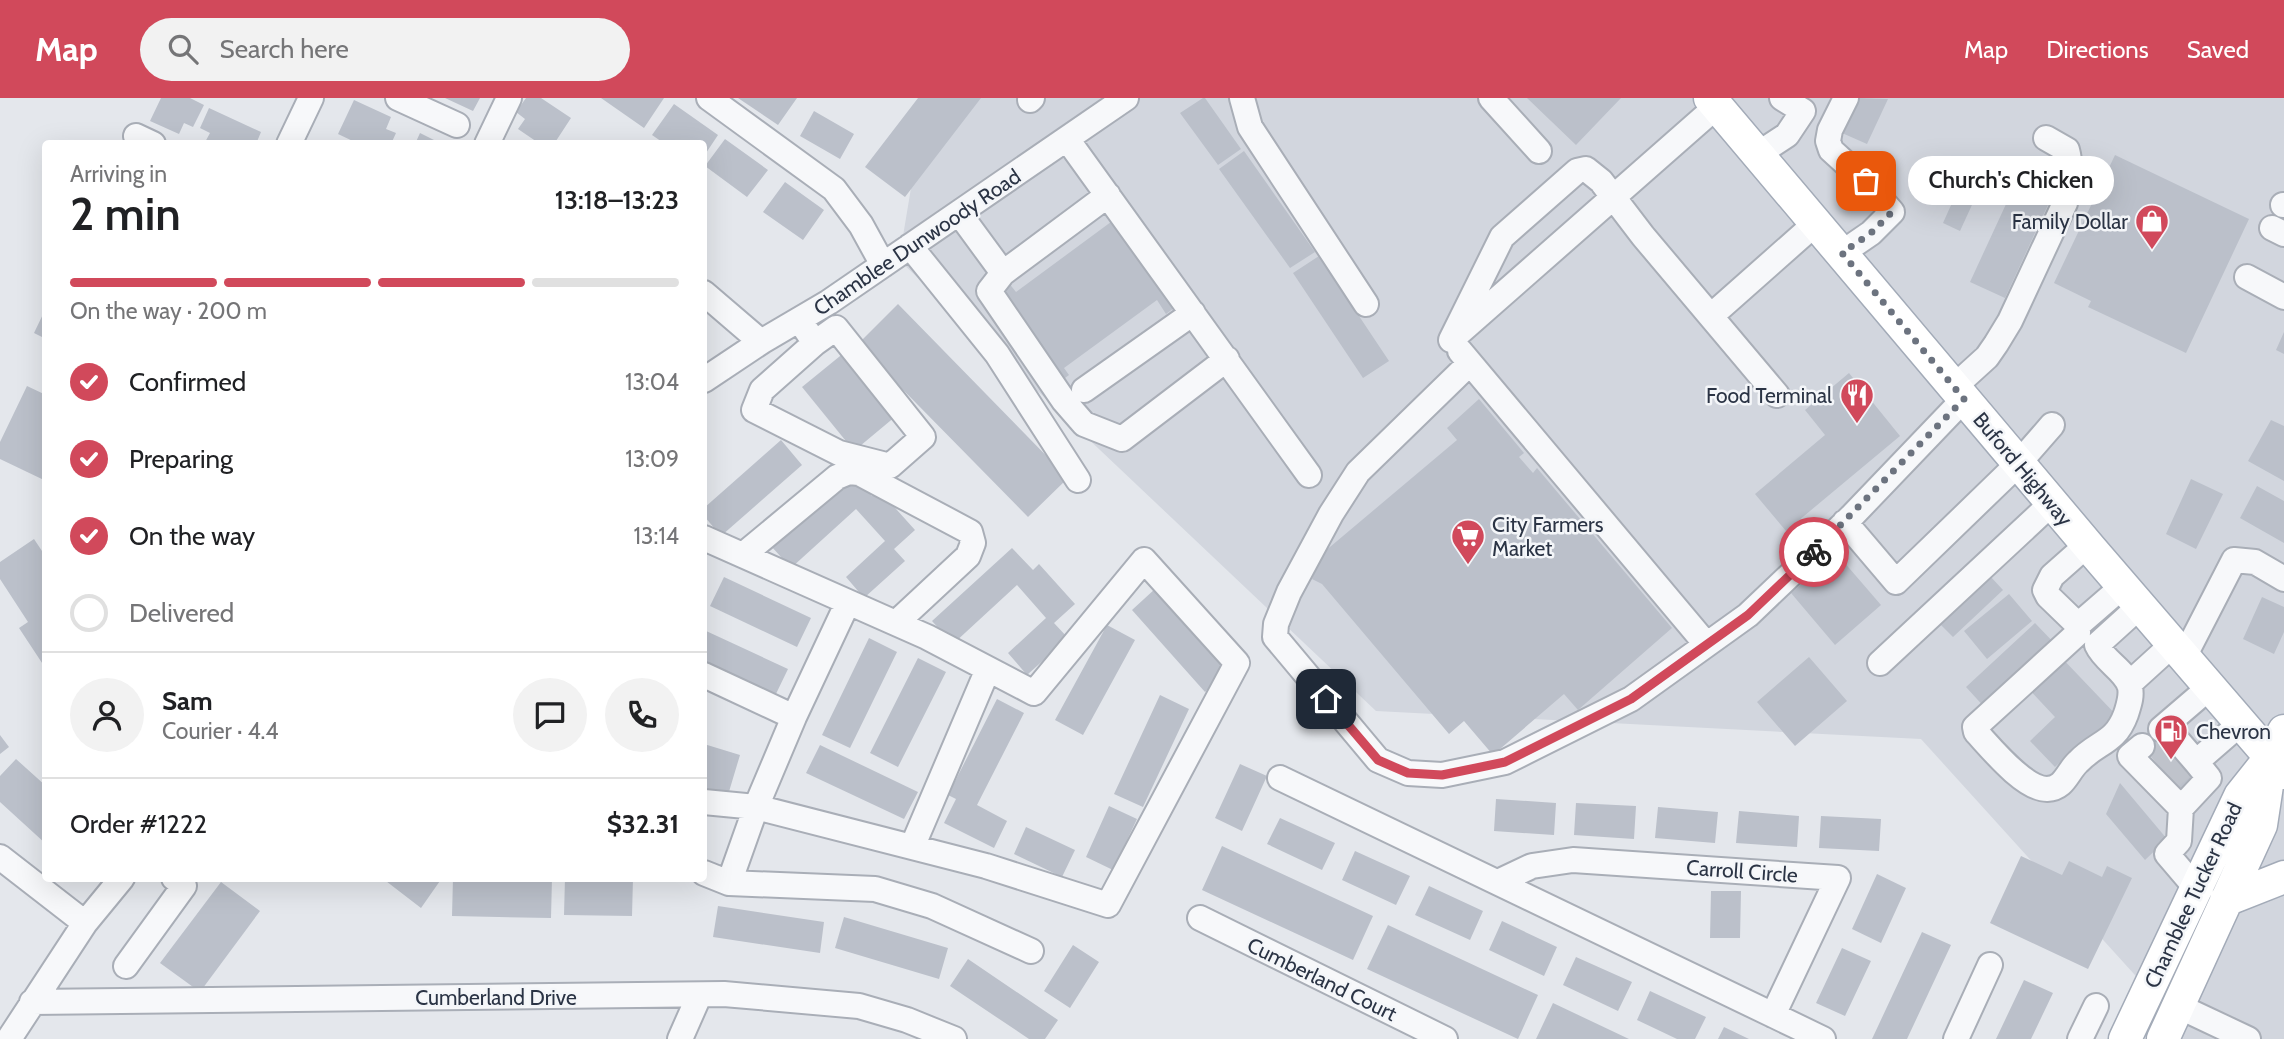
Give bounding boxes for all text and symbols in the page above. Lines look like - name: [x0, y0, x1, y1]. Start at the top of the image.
- search box: [140, 18, 630, 81]
- text: Map: [35, 29, 98, 69]
- icon: search: [164, 30, 202, 68]
- text: Search here: [220, 33, 349, 65]
- text: Map: [1964, 35, 2008, 64]
- text: Directions: [2046, 35, 2149, 64]
- text: Saved: [2187, 35, 2249, 64]
- pin: [1836, 151, 1896, 211]
- callout: Church's Chicken: [1908, 156, 2114, 206]
- text: Arriving in: [70, 160, 167, 188]
- icon: bag: [1847, 162, 1885, 200]
- street label: Chamblee Dunwoody Road: [809, 163, 1025, 321]
- text: Church's Chicken: [1929, 166, 2093, 194]
- text: 13:18–13:23: [555, 184, 679, 216]
- text: 2 min: [70, 186, 181, 242]
- shop icon: Family Dollar: [2133, 202, 2171, 251]
- place label: Family Dollar: [2012, 209, 2128, 234]
- text: On the way · 200 m: [70, 297, 267, 325]
- icon: check: [70, 363, 108, 401]
- text: Confirmed: [129, 366, 246, 398]
- text: 13:04: [625, 368, 679, 396]
- restaurant icon: Food Terminal: [1838, 376, 1876, 425]
- place label: Food Terminal: [1706, 383, 1832, 408]
- street label: Buford Highway: [1968, 407, 2078, 531]
- icon: check: [70, 440, 108, 478]
- text: Preparing: [129, 443, 233, 475]
- text: 13:09: [625, 445, 679, 473]
- place label: City Farmers Market: [1492, 512, 1604, 561]
- icon: check: [70, 517, 108, 555]
- supermarket icon: City Farmers Market: [1449, 517, 1487, 566]
- courier: [1779, 517, 1849, 587]
- text: On the way: [129, 520, 255, 552]
- text: 13:14: [633, 522, 679, 550]
- icon: bike: [1795, 533, 1833, 571]
- text: Delivered: [129, 597, 234, 629]
- pin: [1296, 669, 1356, 729]
- button: person: [70, 678, 144, 752]
- button: chat: [513, 678, 587, 752]
- button: phone: [605, 678, 679, 752]
- icon: home: [1307, 680, 1345, 718]
- text: Sam: [162, 685, 213, 717]
- fuel station icon: Chevron: [2152, 712, 2190, 761]
- text: Courier · 4.4: [162, 717, 279, 745]
- place label: Chevron: [2196, 719, 2271, 744]
- street label: Chamblee Tucker Road: [2139, 798, 2247, 992]
- text: Order #1222: [70, 808, 207, 840]
- text: $32.31: [607, 808, 679, 840]
- street label: Carroll Circle: [1685, 855, 1799, 887]
- street label: Cumberland Court: [1243, 932, 1401, 1026]
- street label: Cumberland Drive: [415, 985, 577, 1010]

